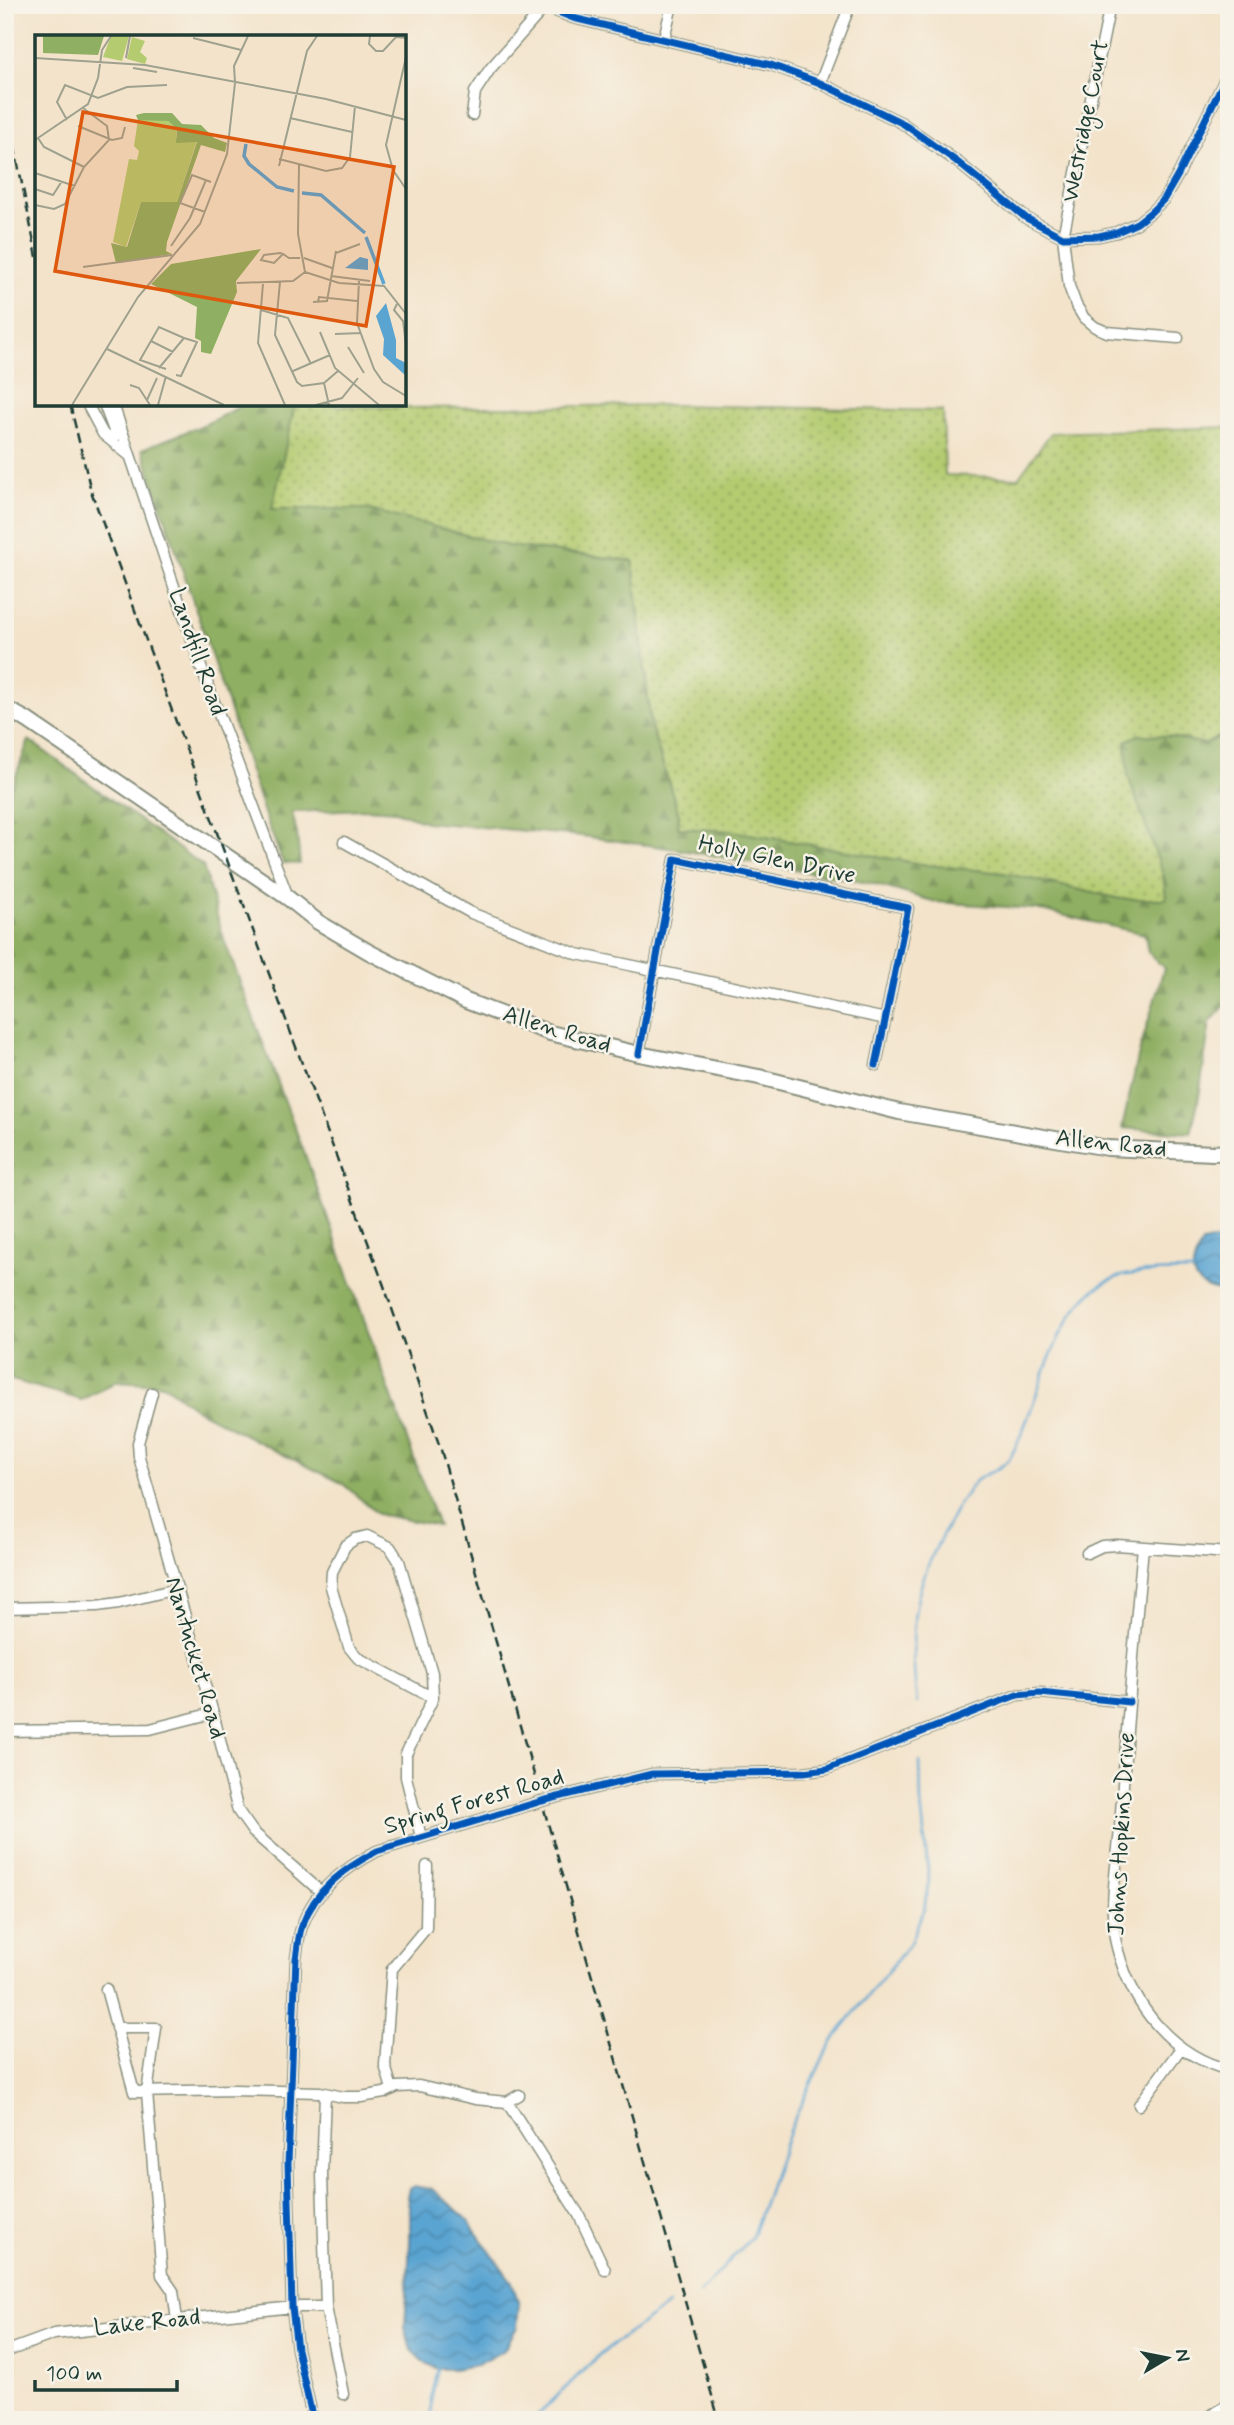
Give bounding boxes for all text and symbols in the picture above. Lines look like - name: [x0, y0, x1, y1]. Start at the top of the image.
- inset map: [35, 35, 406, 406]
- street label: Westridge Court: [1055, 37, 1119, 205]
- street label: Landfill Road: [161, 584, 233, 720]
- street label: Holly Glen Drive: [695, 828, 859, 892]
- street label: Allen Road: [499, 999, 615, 1061]
- street label: Allen Road: [1054, 1123, 1168, 1165]
- street label: Nantucket Road: [157, 1573, 233, 1743]
- street label: Johns Hopkins Drive: [1101, 1731, 1143, 1937]
- street label: Spring Forest Road: [380, 1761, 568, 1845]
- street label: Lake Road: [92, 2302, 202, 2344]
- north arrow: [1132, 2324, 1202, 2394]
- text: N: [1169, 2347, 1196, 2364]
- scale bar: [35, 2348, 177, 2392]
- text: 100 m: [46, 2360, 102, 2388]

